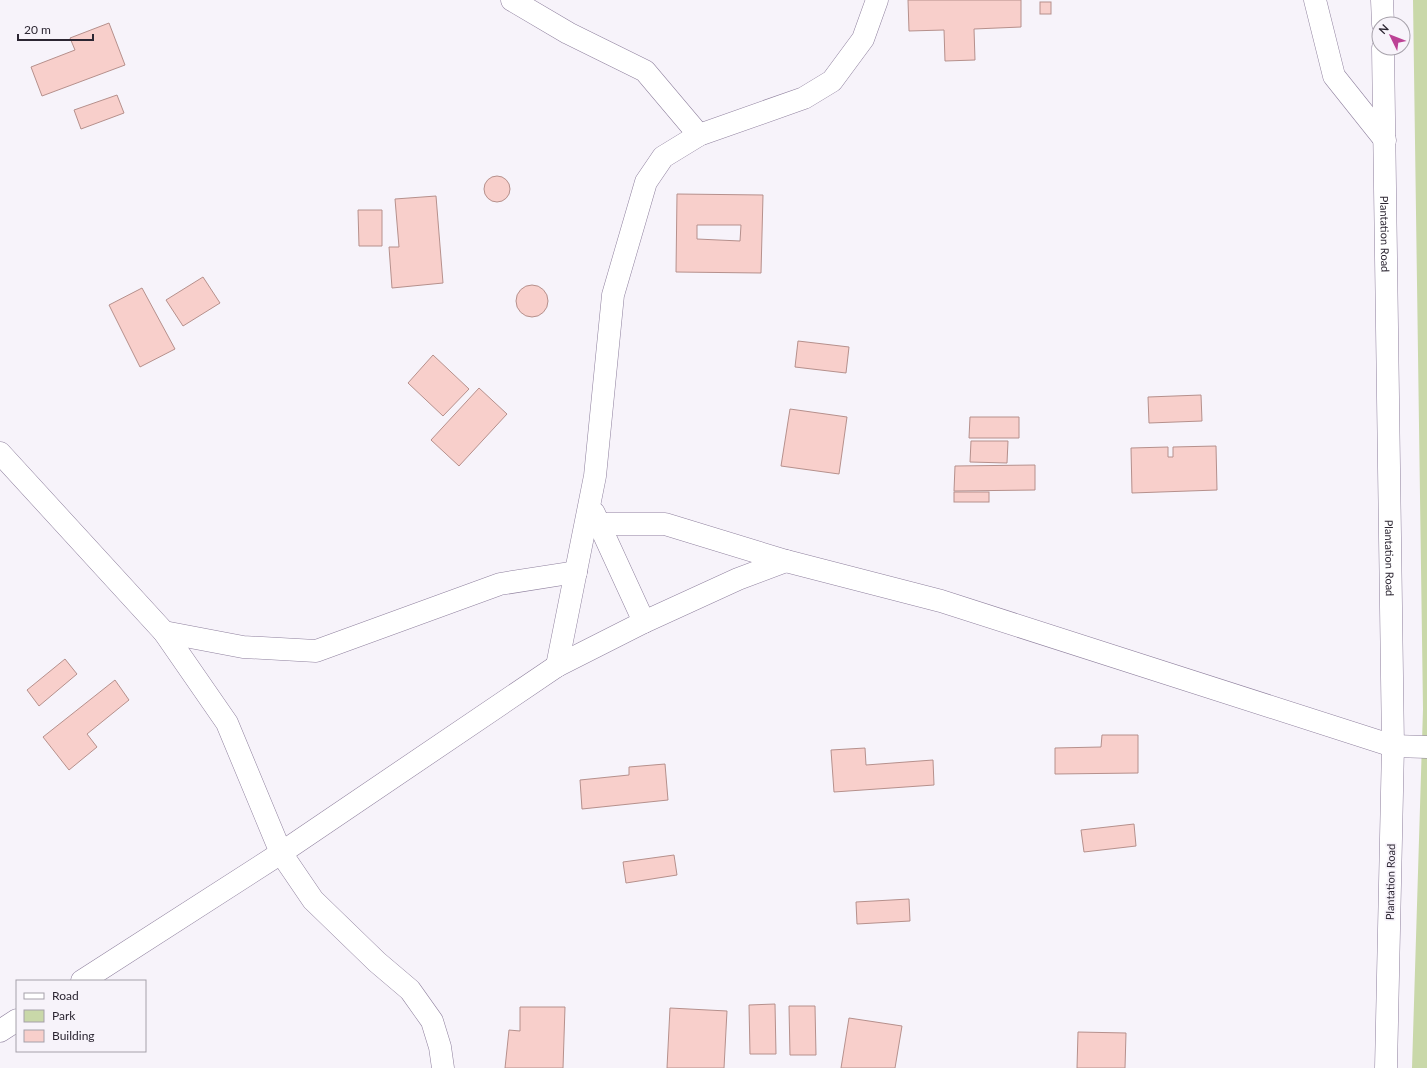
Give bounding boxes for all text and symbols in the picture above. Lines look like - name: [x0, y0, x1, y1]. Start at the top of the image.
- scale bar: [18, 16, 93, 42]
- north arrow: [1371, 16, 1411, 56]
- text: N: [1376, 21, 1391, 36]
- text: 20 m: [24, 22, 51, 37]
- street label: Plantation Road: [1379, 196, 1393, 272]
- street label: Plantation Road: [1383, 520, 1397, 596]
- street label: Plantation Road: [1383, 844, 1397, 920]
- legend: [16, 980, 146, 1052]
- text: Road: [52, 988, 79, 1003]
- text: Park: [52, 1008, 76, 1023]
- text: Building: [52, 1028, 95, 1043]

